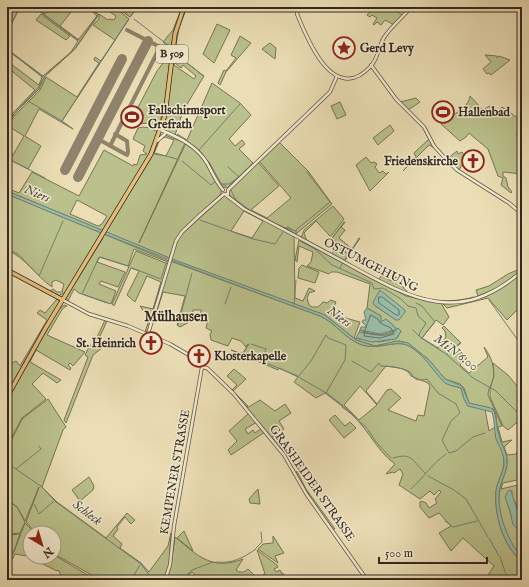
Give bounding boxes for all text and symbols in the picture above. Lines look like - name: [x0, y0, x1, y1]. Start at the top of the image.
- place icon: Gerd Levy: [331, 35, 357, 61]
- place label: Gerd Levy: [360, 41, 415, 57]
- road number: B 509: [156, 45, 188, 63]
- sports icon: Hallenbad: [430, 99, 456, 125]
- place label: Fallschirmsport Grefrath: [148, 103, 226, 132]
- sports icon: Fallschirmsport Grefrath: [119, 104, 145, 130]
- place label: Hallenbad: [458, 105, 510, 120]
- church icon: Friedenskirche: [460, 148, 486, 174]
- place label: Friedenskirche: [384, 154, 458, 169]
- water label: Niers: [21, 181, 53, 207]
- street label: OSTUMGEHUNG: [321, 235, 421, 296]
- water label: Niers: [323, 302, 355, 332]
- district label: Mülhausen: [144, 308, 208, 326]
- church icon: St. Heinrich: [138, 330, 164, 356]
- water label: MiN 6.00: [430, 331, 482, 375]
- place label: St. Heinrich: [76, 336, 137, 351]
- church icon: Klosterkapelle: [186, 343, 212, 369]
- place label: Klosterkapelle: [214, 349, 287, 365]
- street label: KEMPENER STRASSE: [157, 408, 193, 536]
- street label: GRASHEIDER STRASSE: [266, 422, 358, 544]
- water label: Schleck: [69, 496, 106, 530]
- north arrow: [22, 525, 62, 565]
- scale bar: [379, 539, 487, 565]
- text: N: [39, 543, 56, 561]
- text: 500 m: [385, 546, 413, 561]

